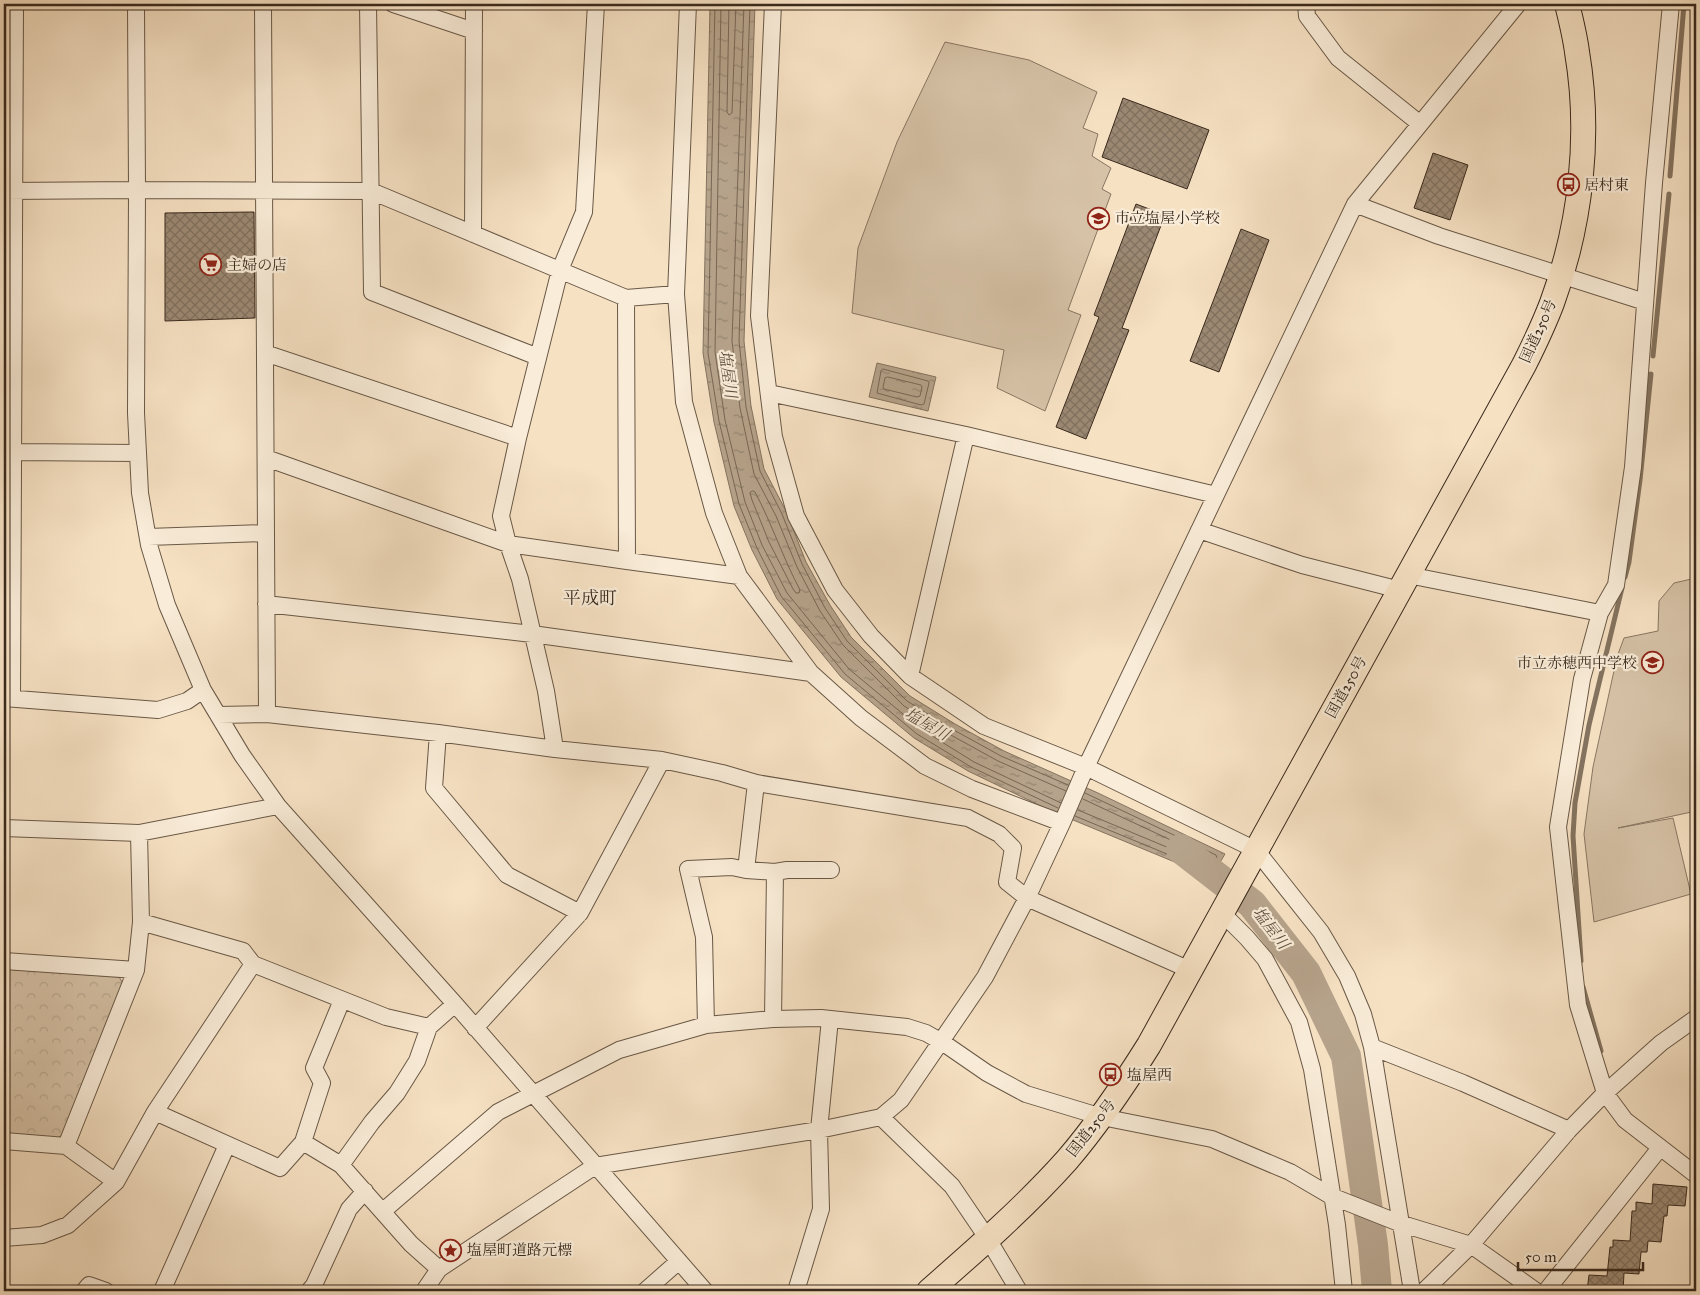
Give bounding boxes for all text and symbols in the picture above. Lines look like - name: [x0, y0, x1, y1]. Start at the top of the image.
- bus stop icon: 居村東: [1556, 173, 1580, 197]
- place label: 居村東: [1584, 176, 1629, 194]
- school or university icon: 市立塩屋小学校: [1087, 206, 1111, 230]
- place label: 市立塩屋小学校: [1115, 209, 1220, 227]
- supermarket icon: 主婦の店: [199, 253, 223, 277]
- place label: 主婦の店: [227, 256, 287, 274]
- street label: 国道250号: [1516, 296, 1560, 366]
- water label: 塩屋川: [715, 349, 741, 401]
- district label: 平成町: [563, 587, 617, 609]
- school or university icon: 市立赤穂西中学校: [1641, 651, 1665, 675]
- street label: 国道250号: [1322, 653, 1370, 721]
- place label: 市立赤穂西中学校: [1517, 654, 1637, 672]
- water label: 塩屋川: [901, 704, 954, 745]
- water label: 塩屋川: [1249, 903, 1294, 954]
- bus stop icon: 塩屋西: [1099, 1063, 1123, 1087]
- place label: 塩屋西: [1127, 1066, 1172, 1084]
- street label: 国道250号: [1063, 1096, 1119, 1160]
- place icon: 塩屋町道路元標: [439, 1238, 463, 1262]
- scale bar: [1518, 1240, 1642, 1272]
- place label: 塩屋町道路元標: [467, 1241, 572, 1259]
- text: 50 m: [1525, 1248, 1557, 1266]

